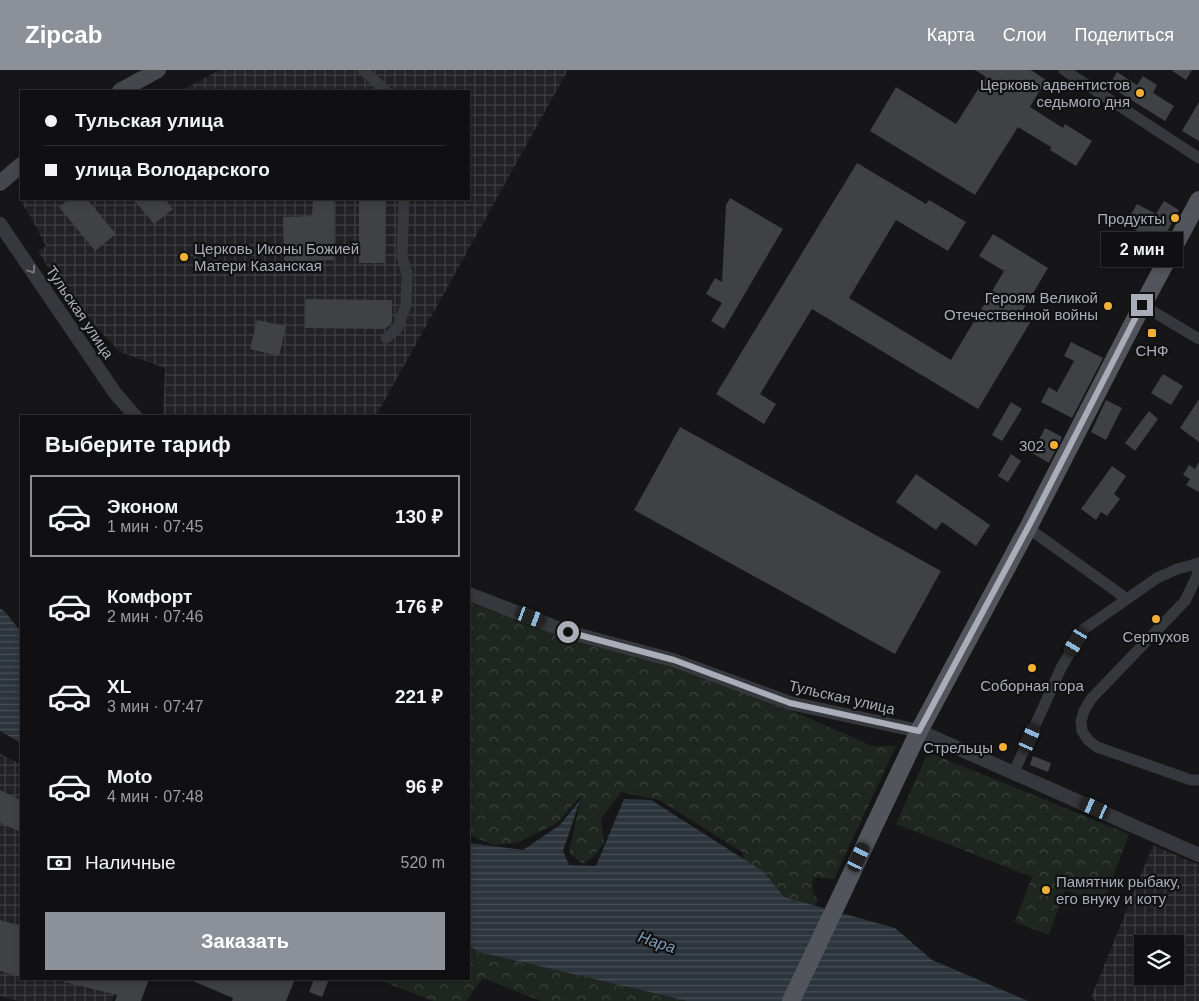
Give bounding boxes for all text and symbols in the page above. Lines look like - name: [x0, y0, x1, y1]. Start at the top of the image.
- text: Zipcab: [25, 21, 102, 48]
- text: Карта: [927, 25, 975, 45]
- text: Слои: [1003, 25, 1047, 45]
- text: Поделиться: [1075, 25, 1174, 45]
- place label: Церковь адвентистов седьмого дня: [980, 76, 1130, 110]
- marker: Церковь адвентистов седьмого дня: [1134, 87, 1146, 99]
- text: Тульская улица: [75, 110, 224, 131]
- text: улица Володарского: [75, 159, 270, 180]
- place label: Продукты: [1097, 210, 1165, 227]
- marker: Продукты: [1169, 212, 1181, 224]
- callout: 2 мин: [1101, 232, 1183, 268]
- place label: Церковь Иконы Божией Матери Казанская: [194, 240, 359, 274]
- text: 2 мин: [1120, 241, 1164, 258]
- marker: Церковь Иконы Божией Матери Казанская: [178, 251, 190, 263]
- street label: Тульская улица: [43, 262, 118, 362]
- one-way arrow: [26, 264, 35, 274]
- place label: Героям Великой Отечественной войны: [944, 289, 1098, 323]
- route end: [1131, 294, 1153, 316]
- marker: Героям Великой Отечественной войны: [1102, 300, 1114, 312]
- marker: СНФ: [1146, 327, 1158, 339]
- place label: СНФ: [1135, 342, 1169, 359]
- text: Выберите тариф: [45, 432, 231, 457]
- place label: 302: [1019, 437, 1044, 454]
- marker: 302: [1048, 439, 1060, 451]
- icon: car: [47, 494, 92, 539]
- text: Эконом: [107, 496, 178, 517]
- text: 130 ₽: [395, 506, 443, 527]
- text: 1 мин · 07:45: [107, 518, 203, 535]
- icon: car: [47, 584, 92, 629]
- text: Комфорт: [107, 586, 192, 607]
- text: 176 ₽: [395, 596, 443, 617]
- car: [514, 605, 547, 629]
- text: 2 мин · 07:46: [107, 608, 203, 625]
- marker: Серпухов: [1150, 613, 1162, 625]
- route start: [557, 621, 579, 643]
- car: [1061, 625, 1090, 659]
- place label: Серпухов: [1123, 628, 1189, 645]
- marker: Соборная гора: [1026, 662, 1038, 674]
- icon: car: [47, 674, 92, 719]
- text: XL: [107, 676, 131, 697]
- street label: Тульская улица: [787, 677, 897, 718]
- place label: Соборная гора: [980, 677, 1084, 694]
- text: 221 ₽: [395, 686, 443, 707]
- text: 3 мин · 07:47: [107, 698, 203, 715]
- car: [1017, 721, 1042, 755]
- place label: Стрельцы: [923, 739, 993, 756]
- marker: Стрельцы: [997, 741, 1009, 753]
- icon: car: [47, 764, 92, 809]
- text: Moto: [107, 766, 152, 787]
- text: 96 ₽: [406, 776, 443, 797]
- text: 4 мин · 07:48: [107, 788, 203, 805]
- car: [1078, 795, 1111, 821]
- car: [845, 840, 872, 874]
- icon: cash: [45, 849, 73, 877]
- text: Наличные: [85, 852, 176, 873]
- text: 520 m: [401, 854, 445, 871]
- place label: Памятник рыбаку, его внуку и коту: [1056, 873, 1180, 907]
- marker: Памятник рыбаку, его внуку и коту: [1040, 884, 1052, 896]
- button: Заказать: [45, 912, 445, 970]
- water label: Нара: [636, 928, 678, 956]
- map controls: [1134, 935, 1184, 985]
- button: layers: [1134, 935, 1184, 985]

